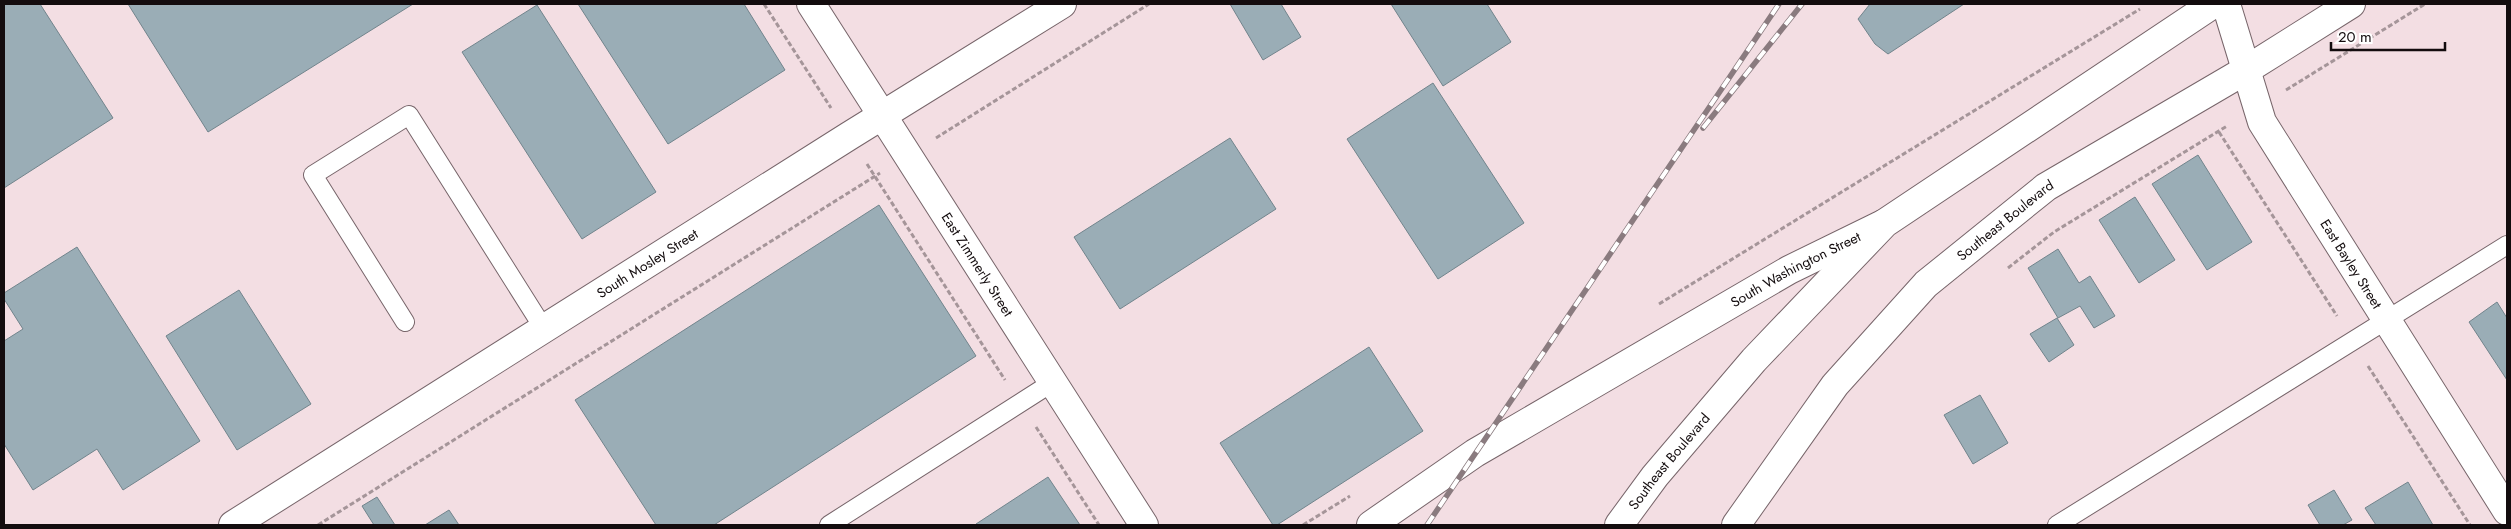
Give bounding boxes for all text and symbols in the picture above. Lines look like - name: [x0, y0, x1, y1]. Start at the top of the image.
- scale bar: [2331, 20, 2445, 52]
- text: 20 m: [2338, 26, 2372, 48]
- street label: Southeast Boulevard: [1952, 175, 2057, 265]
- street label: East Zimmerly Street: [937, 208, 1018, 321]
- street label: East Bayley Street: [2316, 215, 2387, 313]
- street label: South Mosley Street: [593, 224, 702, 303]
- street label: South Washington Street: [1727, 226, 1864, 312]
- street label: Southeast Boulevard: [1624, 409, 1714, 514]

